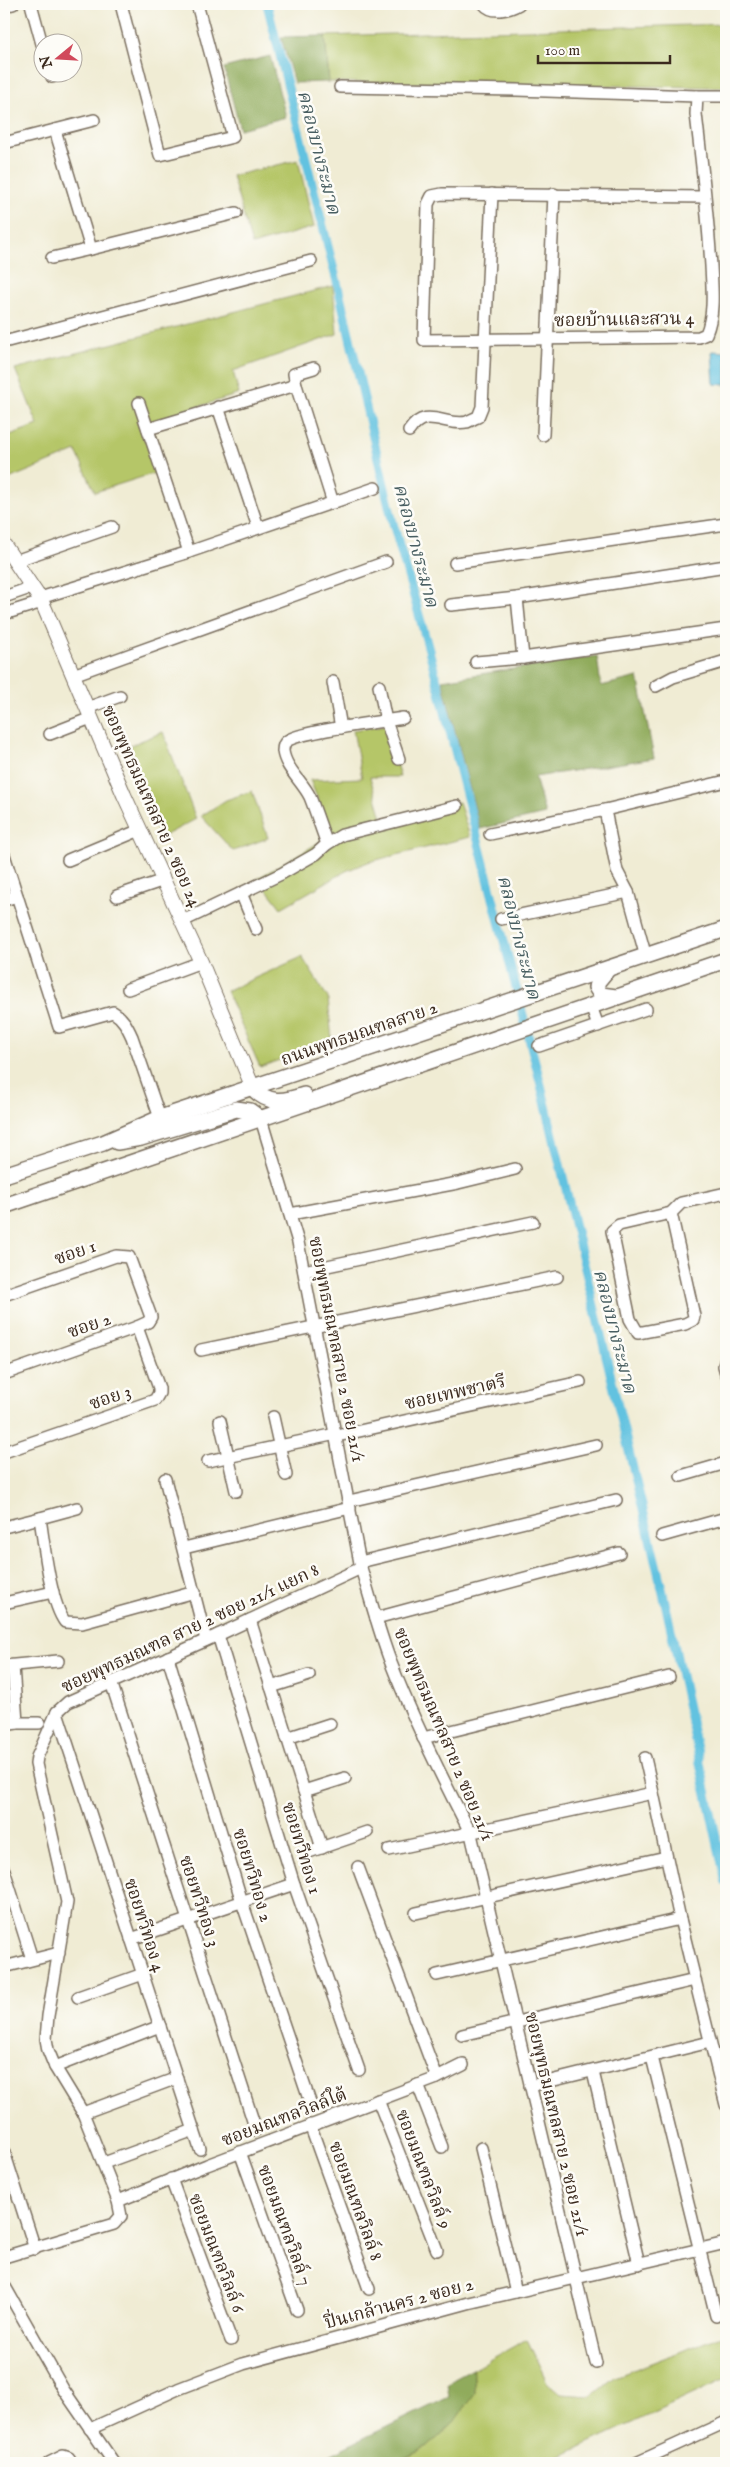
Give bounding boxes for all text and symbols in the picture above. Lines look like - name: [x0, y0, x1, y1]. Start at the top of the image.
- north arrow: [32, 32, 82, 82]
- scale bar: [538, 32, 670, 64]
- text: 100 m: [545, 41, 581, 60]
- text: N: [36, 53, 57, 71]
- water label: คลองบางระมาด: [291, 88, 345, 218]
- street label: ซอยบ้านและสวน 4: [554, 308, 695, 333]
- water label: คลองบางระมาด: [387, 481, 443, 611]
- street label: ซอยพุทธมณฑลสาย 2 ซอย 24: [96, 702, 206, 911]
- water label: คลองบางระมาด: [491, 873, 545, 1003]
- street label: ถนนพุทธมณฑลสาย 2: [278, 997, 441, 1072]
- street label: ซอยพุทธมณฑลสาย 2 ซอย 21/1: [302, 1234, 369, 1464]
- street label: ซอย 1: [52, 1236, 99, 1271]
- water label: คลองบางระมาด: [587, 1267, 641, 1397]
- street label: ซอย 2: [65, 1308, 114, 1345]
- street label: ซอยเทพชาตรี: [403, 1371, 508, 1416]
- street label: ซอย 3: [87, 1381, 134, 1416]
- street label: ซอยพุทธมณฑล สาย 2 ซอย 21/1 แยก 8: [58, 1559, 323, 1699]
- street label: ซอยพุทธมณฑลสาย 2 ซอย 21/1: [387, 1624, 498, 1845]
- street label: ซอยทวีทอง 1: [276, 1800, 325, 1897]
- street label: ซอยทวีทอง 2: [226, 1826, 277, 1925]
- street label: ซอยทวีทอง 3: [173, 1853, 224, 1950]
- street label: ซอยทวีทอง 4: [118, 1876, 170, 1975]
- street label: ซอยพุทธมณฑลสาย 2 ซอย 21/1: [519, 2010, 593, 2239]
- street label: ซอยมณฑลวิลล์ใต้: [218, 2082, 350, 2153]
- street label: ซอยมณฑลวิลล์ 9: [389, 2106, 457, 2233]
- street label: ซอยมณฑลวิลล์ 8: [322, 2138, 388, 2264]
- street label: ซอยมณฑลวิลล์ 7: [251, 2162, 317, 2289]
- street label: ซอยมณฑลวิลล์ 6: [182, 2190, 250, 2317]
- street label: ปิ่นเกล้านคร 2 ซอย 2: [321, 2270, 476, 2336]

